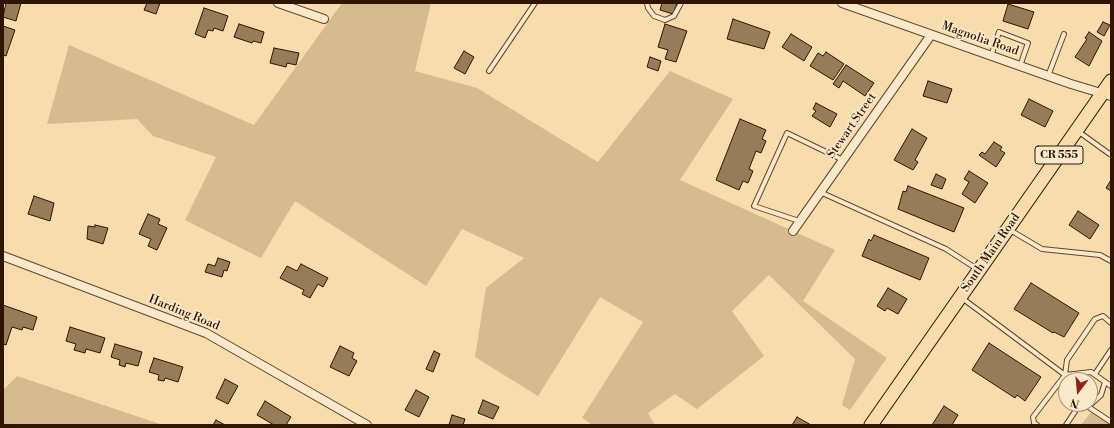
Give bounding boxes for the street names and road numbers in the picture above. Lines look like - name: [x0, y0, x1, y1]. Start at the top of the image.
- street label: Magnolia Road: [940, 19, 1020, 59]
- street label: Stewart Street: [824, 91, 880, 161]
- road number: CR 555: [1035, 146, 1083, 164]
- street label: South Main Road: [959, 211, 1023, 295]
- street label: Harding Road: [146, 292, 222, 334]

